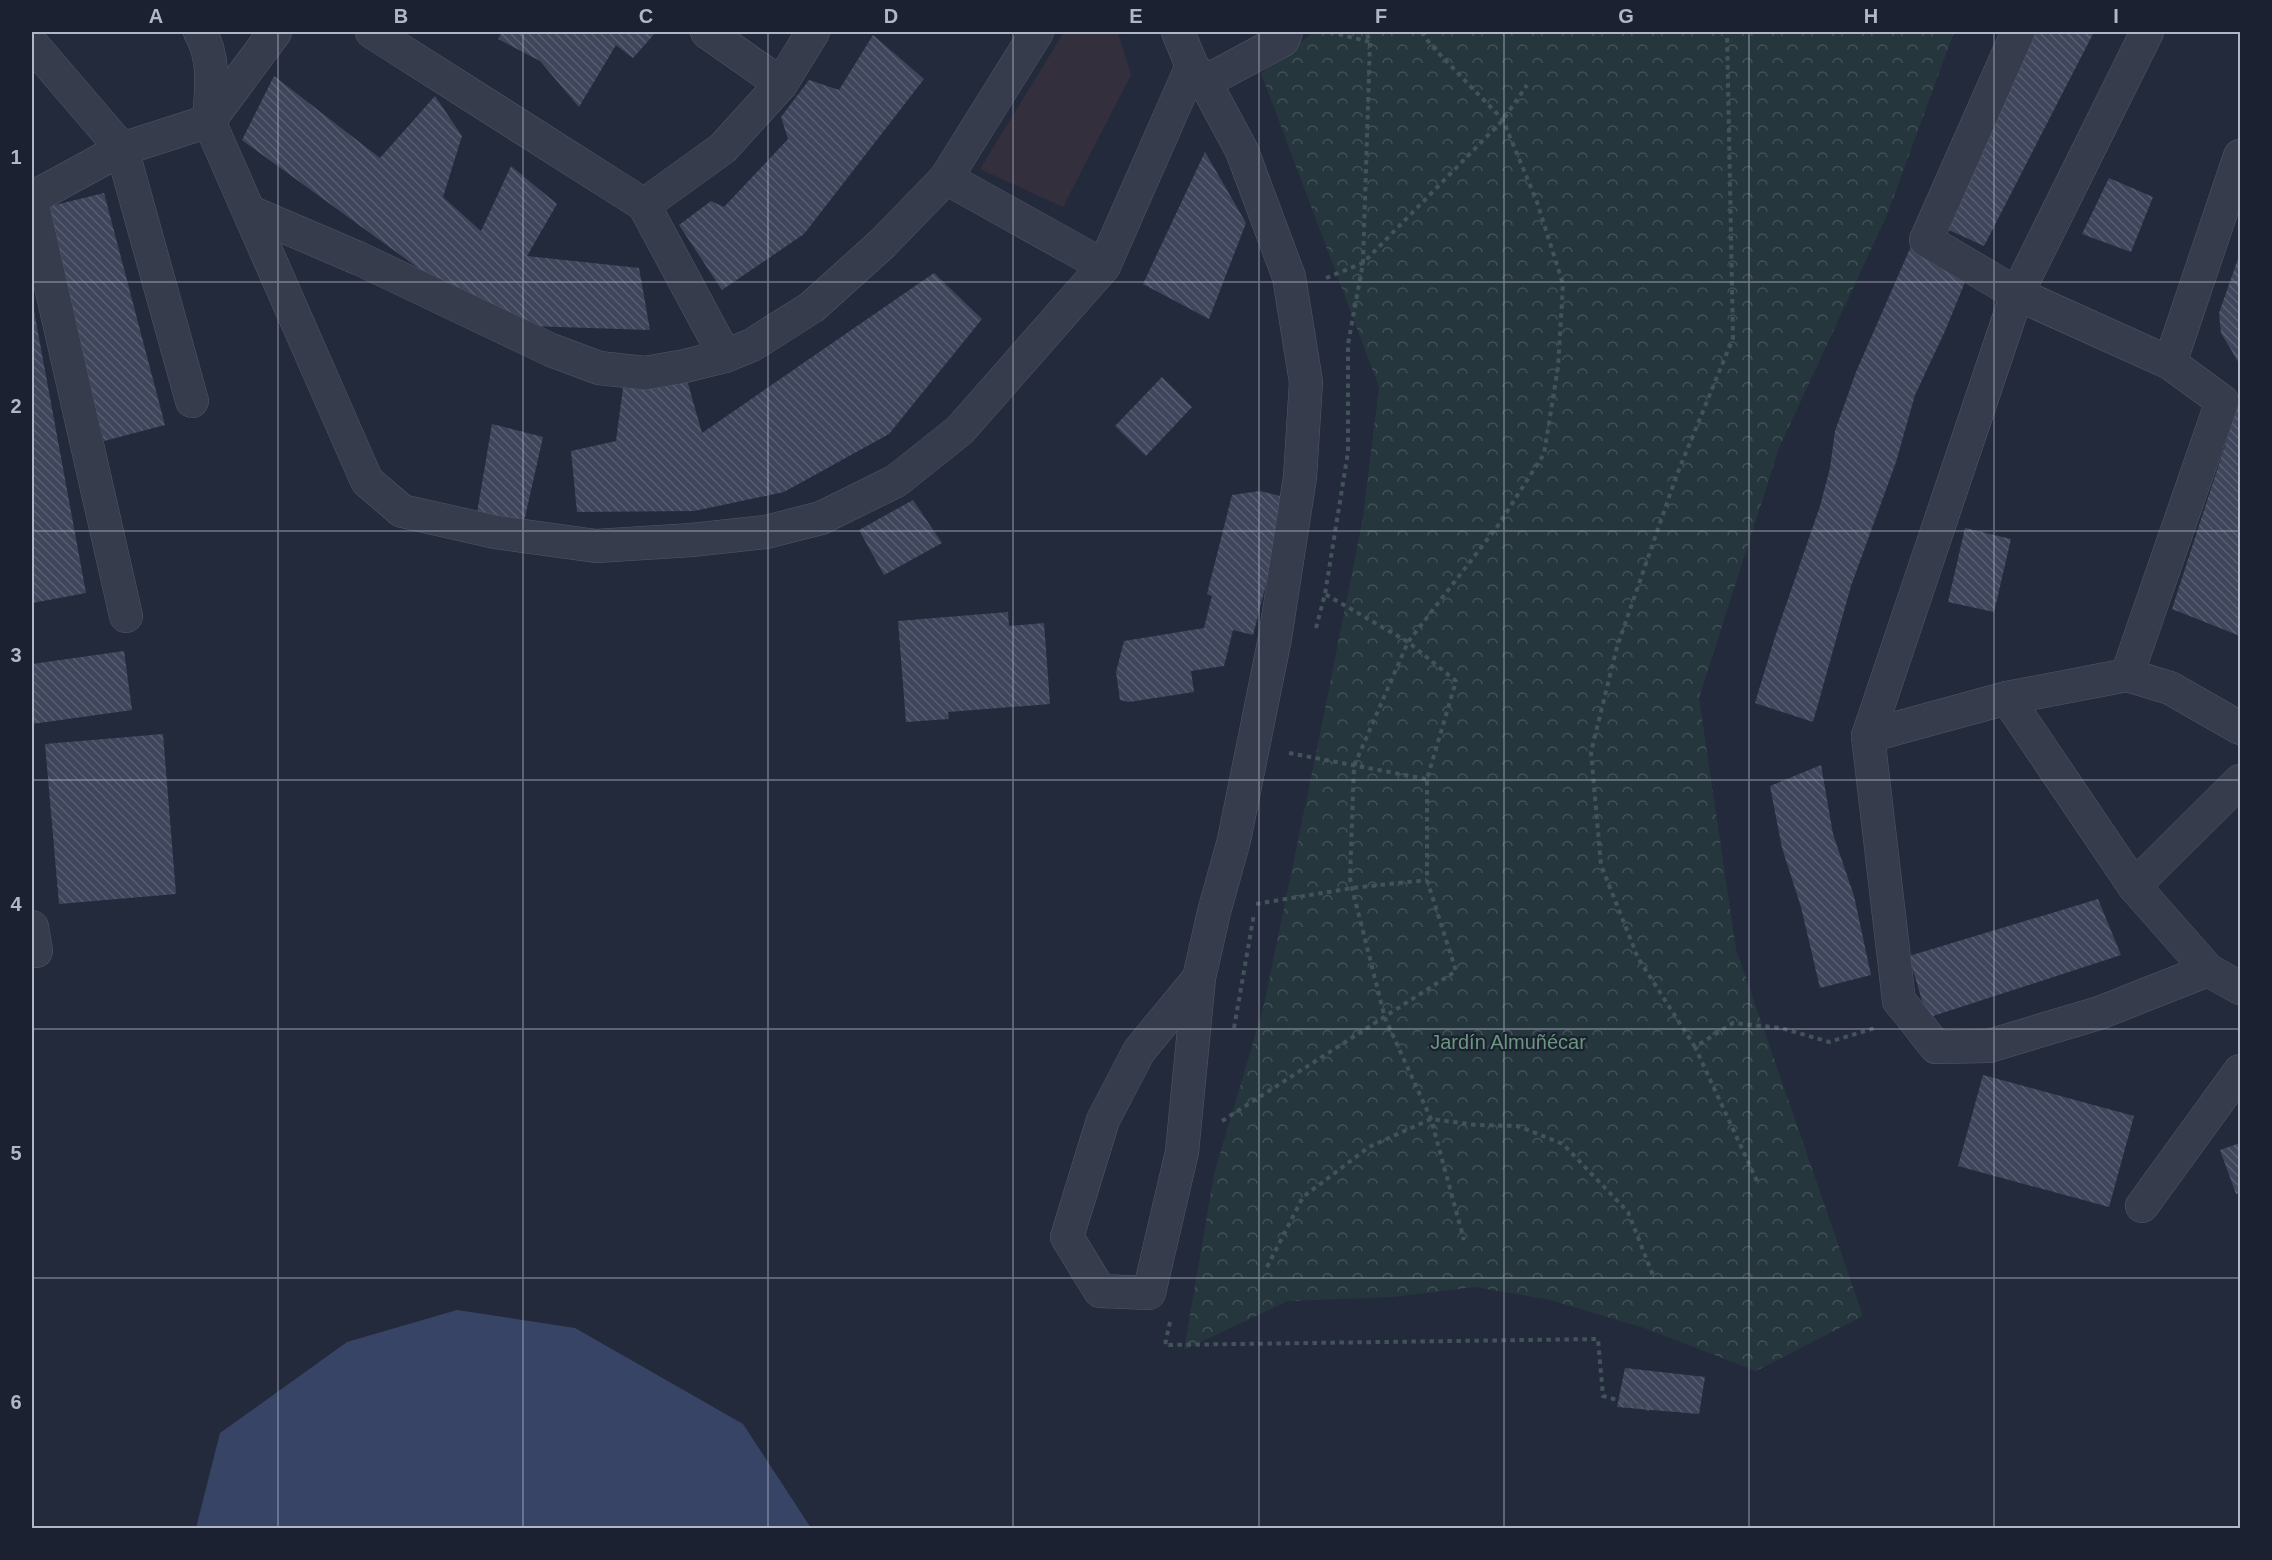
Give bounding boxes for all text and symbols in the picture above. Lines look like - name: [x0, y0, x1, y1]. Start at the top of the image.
- text: A: [149, 5, 163, 27]
- text: B: [394, 5, 408, 27]
- text: C: [639, 5, 653, 27]
- text: D: [884, 5, 898, 27]
- text: E: [1129, 5, 1143, 27]
- text: F: [1375, 5, 1387, 27]
- text: G: [1618, 5, 1634, 27]
- text: H: [1864, 5, 1878, 27]
- text: I: [2113, 5, 2119, 27]
- text: 1: [10, 146, 22, 168]
- text: 2: [10, 395, 22, 417]
- text: 3: [10, 644, 22, 666]
- text: 4: [10, 893, 22, 915]
- park label: Jardín Almuñécar: [1430, 1031, 1586, 1053]
- text: 5: [10, 1142, 22, 1164]
- text: 6: [10, 1391, 22, 1413]

